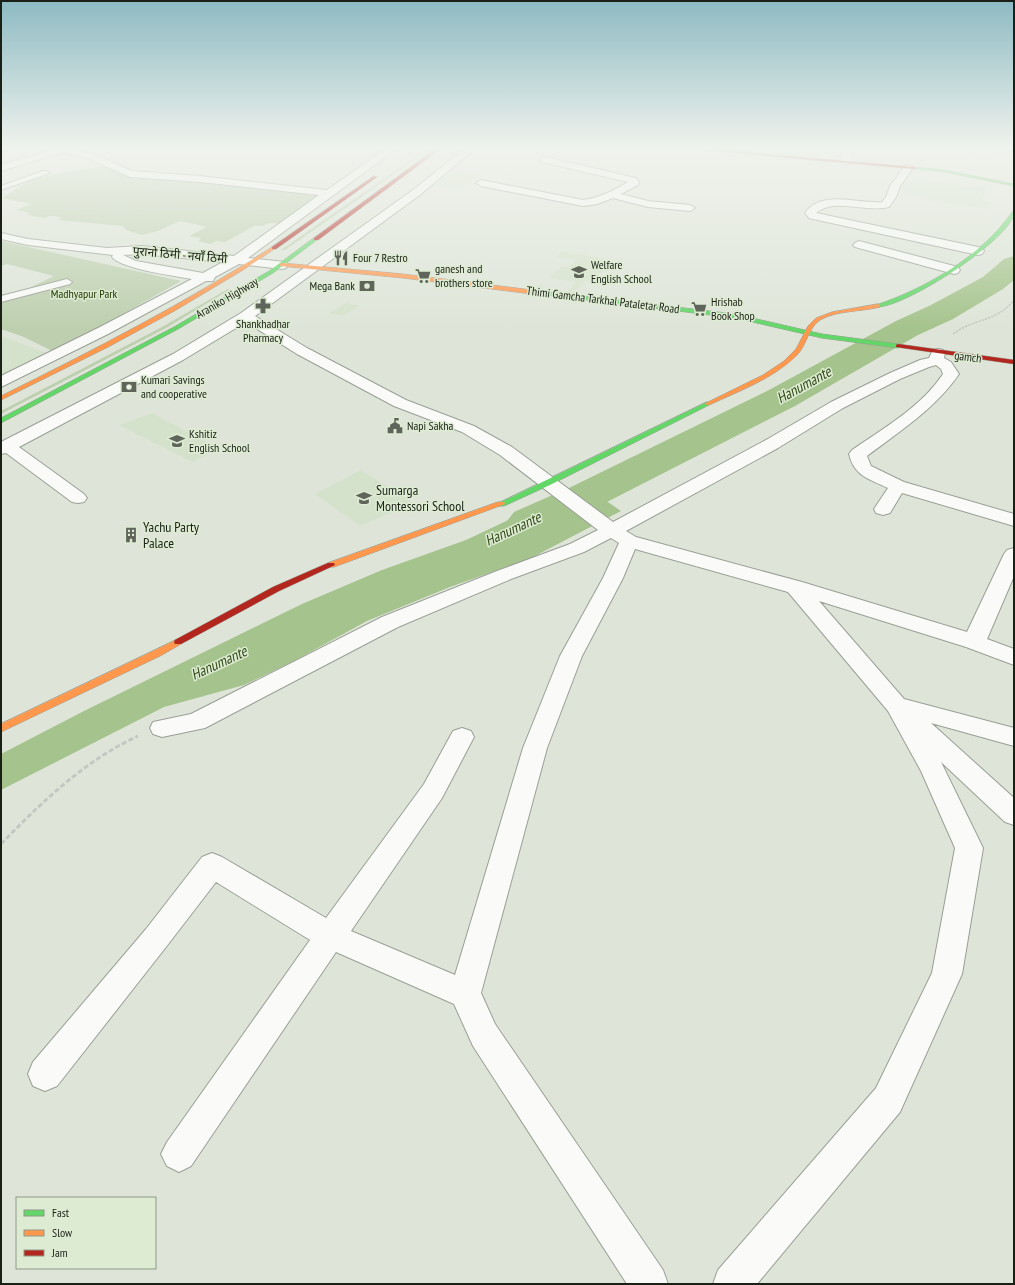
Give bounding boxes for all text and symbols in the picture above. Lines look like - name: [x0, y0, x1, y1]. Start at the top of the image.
- street label: पुरानो ठिमी - नयाँ ठिमी: [132, 243, 229, 267]
- restaurant icon: Four 7 Restro: [332, 249, 350, 267]
- place label: Four 7 Restro: [353, 250, 408, 265]
- place label: Welfare English School: [591, 257, 652, 286]
- place label: ganesh and brothers store: [435, 261, 493, 290]
- school or university icon: Welfare English School: [570, 263, 588, 281]
- supermarket icon: ganesh and brothers store: [414, 267, 432, 285]
- street label: Araniko Highway: [193, 273, 261, 322]
- bank icon: Mega Bank: [358, 277, 376, 295]
- place label: Mega Bank: [310, 278, 355, 293]
- street label: Thimi Gamcha Tarkhal Pataletar Road: [526, 283, 680, 316]
- park label: Madhyapur Park: [51, 286, 118, 301]
- place label: Hrishab Book Shop: [711, 294, 755, 323]
- pharmacy icon: Shankhadhar Pharmacy: [254, 297, 272, 315]
- supermarket icon: Hrishab Book Shop: [690, 300, 708, 318]
- place label: Shankhadhar Pharmacy: [236, 316, 291, 345]
- street label: gamch: [954, 347, 983, 366]
- water label: Hanumante: [773, 361, 835, 407]
- place label: Kumari Savings and cooperative: [141, 372, 207, 401]
- bank icon: Kumari Savings and cooperative: [120, 378, 138, 396]
- public building icon: Napi Sakha: [386, 417, 404, 435]
- place label: Napi Sakha: [407, 418, 453, 433]
- place label: Kshitiz English School: [189, 426, 250, 455]
- school or university icon: Kshitiz English School: [168, 432, 186, 450]
- place label: Sumarga Montessori School: [376, 481, 465, 515]
- school or university icon: Sumarga Montessori School: [355, 489, 373, 507]
- water label: Hanumante: [482, 507, 545, 550]
- place label: Yachu Party Palace: [143, 518, 200, 552]
- building icon: Yachu Party Palace: [122, 526, 140, 544]
- water label: Hanumante: [188, 641, 251, 684]
- legend: [16, 1197, 156, 1269]
- text: Fast: [52, 1205, 70, 1220]
- text: Slow: [52, 1225, 73, 1240]
- text: Jam: [51, 1245, 68, 1260]

